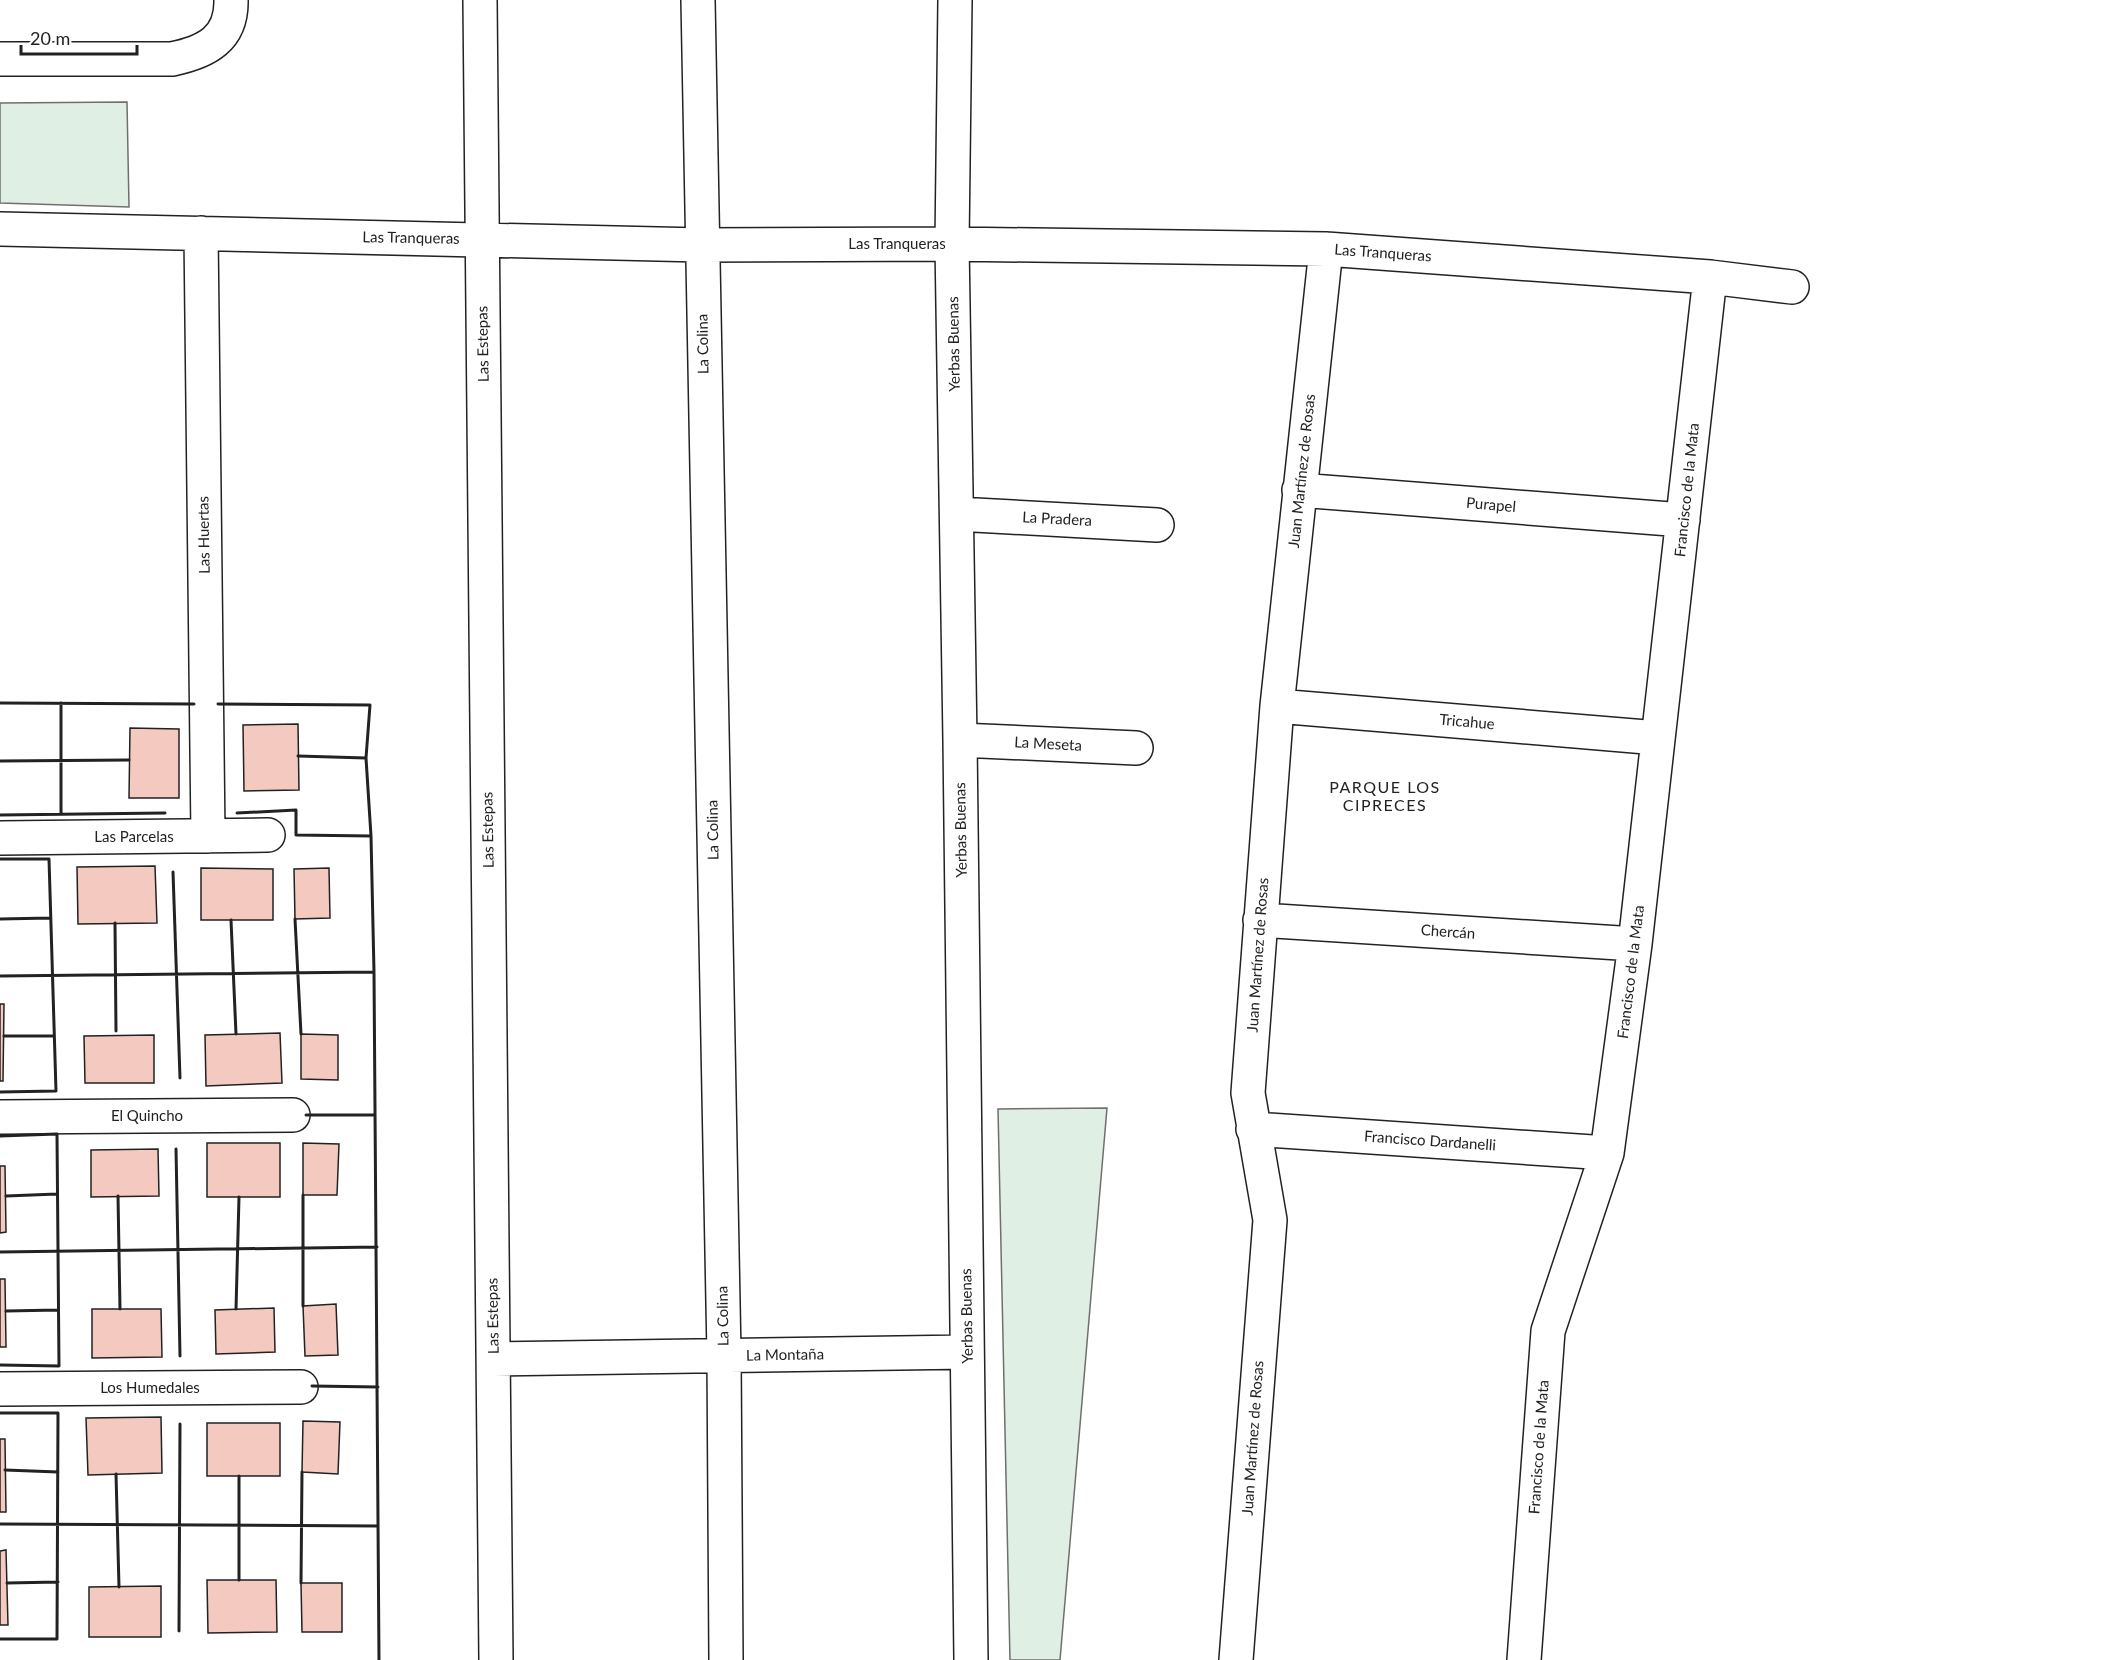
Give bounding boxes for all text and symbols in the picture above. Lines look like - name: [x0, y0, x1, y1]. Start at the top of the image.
- scale bar: [21, 18, 136, 56]
- text: 20 m: [30, 27, 70, 49]
- street label: Las Tranqueras: [362, 227, 460, 247]
- street label: Las Tranqueras: [848, 234, 946, 252]
- street label: Las Tranqueras: [1334, 240, 1432, 264]
- street label: Yerbas Buenas: [943, 296, 963, 392]
- street label: Las Estepas: [472, 306, 492, 382]
- street label: La Colina: [692, 314, 712, 374]
- street label: Juan Martínez de Rosas: [1284, 393, 1318, 549]
- street label: Francisco de la Mata: [1670, 422, 1702, 558]
- street label: Purapel: [1465, 493, 1517, 515]
- street label: Las Huertas: [193, 496, 213, 574]
- street label: La Pradera: [1022, 507, 1092, 529]
- street label: Tricahue: [1439, 710, 1496, 732]
- street label: La Meseta: [1014, 732, 1082, 754]
- district label: PARQUE LOS CIPRECES: [1329, 777, 1441, 814]
- street label: Yerbas Buenas: [950, 782, 970, 878]
- street label: Las Estepas: [477, 792, 497, 868]
- street label: La Colina: [702, 800, 722, 860]
- street label: Las Parcelas: [94, 827, 174, 845]
- street label: Juan Martínez de Rosas: [1243, 877, 1271, 1033]
- street label: Francisco de la Mata: [1613, 904, 1647, 1040]
- street label: Chercán: [1420, 920, 1476, 942]
- street label: El Quincho: [111, 1106, 183, 1124]
- street label: Francisco Dardanelli: [1363, 1126, 1497, 1154]
- street label: Yerbas Buenas: [956, 1268, 976, 1364]
- street label: Las Estepas: [482, 1278, 502, 1354]
- street label: La Colina: [712, 1286, 732, 1346]
- street label: La Montaña: [746, 1344, 824, 1364]
- street label: Juan Martínez de Rosas: [1238, 1360, 1266, 1516]
- street label: Los Humedales: [100, 1378, 200, 1396]
- street label: Francisco de la Mata: [1524, 1379, 1552, 1515]

